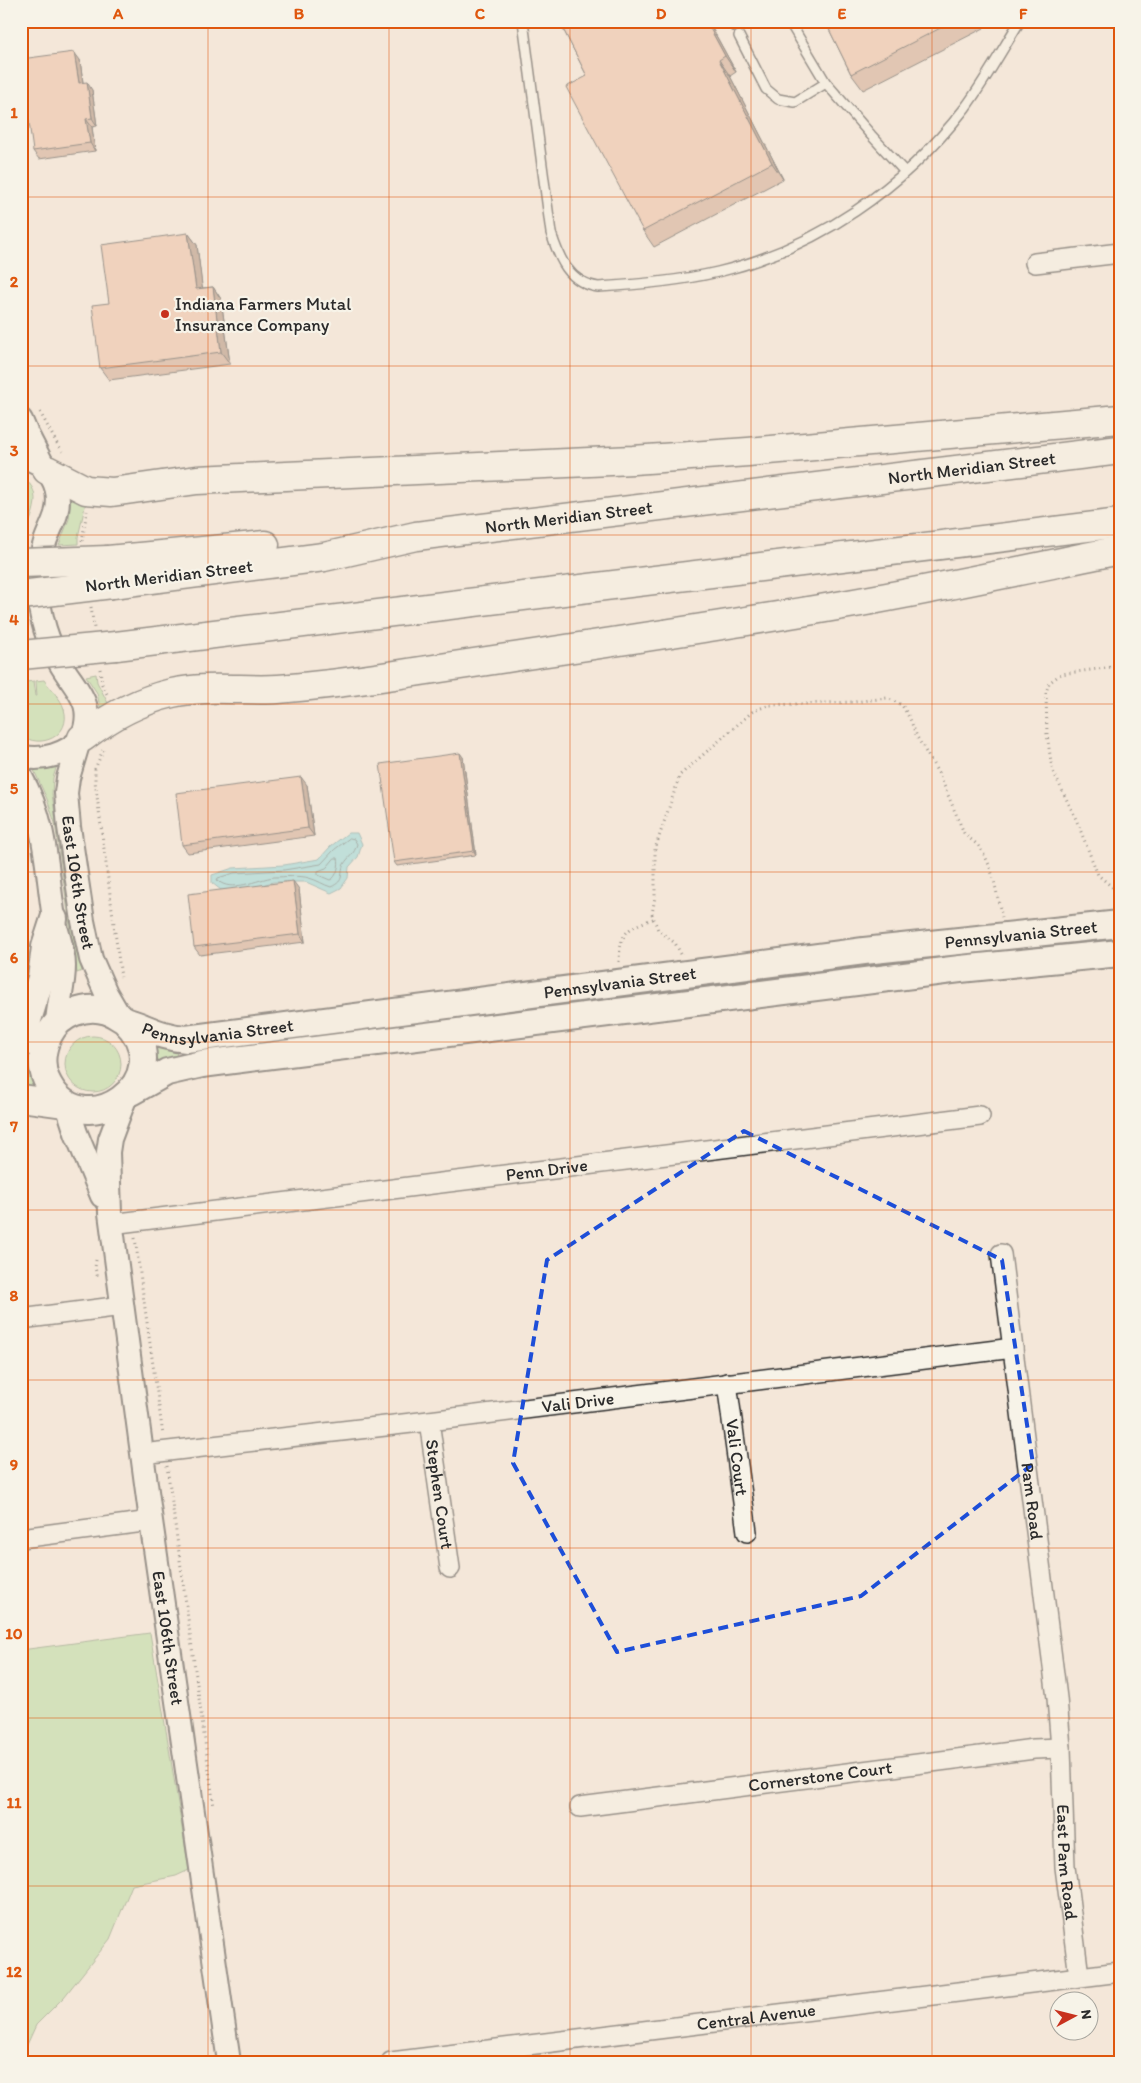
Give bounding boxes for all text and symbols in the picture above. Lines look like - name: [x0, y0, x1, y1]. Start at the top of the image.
- text: A: [112, 4, 124, 23]
- text: B: [294, 4, 305, 23]
- text: C: [475, 4, 486, 23]
- text: D: [656, 4, 667, 23]
- text: E: [838, 4, 847, 23]
- text: F: [1019, 4, 1028, 23]
- text: 1: [10, 103, 18, 122]
- text: 2: [10, 272, 19, 291]
- place label: Indiana Farmers Mutal Insurance Company: [175, 293, 351, 336]
- marker: Indiana Farmers Mutal Insurance Company: [159, 308, 171, 320]
- text: 3: [10, 441, 19, 460]
- street label: North Meridian Street: [887, 447, 1057, 489]
- street label: North Meridian Street: [484, 496, 654, 538]
- street label: North Meridian Street: [84, 555, 254, 597]
- text: 4: [9, 610, 19, 629]
- text: 5: [10, 779, 19, 798]
- street label: East 106th Street: [57, 814, 100, 952]
- street label: Pennsylvania Street: [943, 915, 1099, 953]
- text: 6: [10, 948, 19, 967]
- street label: Pennsylvania Street: [542, 962, 698, 1003]
- street label: Pennsylvania Street: [139, 1014, 295, 1050]
- text: 7: [9, 1117, 18, 1136]
- street label: Penn Drive: [504, 1154, 589, 1186]
- text: 8: [10, 1286, 19, 1305]
- street label: Vali Drive: [540, 1387, 615, 1418]
- street label: Vali Court: [721, 1418, 753, 1497]
- street label: Stephen Court: [421, 1438, 458, 1551]
- text: 9: [10, 1455, 18, 1474]
- street label: Pam Road: [1016, 1461, 1048, 1541]
- street label: East 106th Street: [147, 1569, 188, 1707]
- text: 10: [5, 1624, 23, 1643]
- street label: Cornerstone Court: [747, 1756, 893, 1796]
- text: 11: [7, 1793, 22, 1812]
- street label: East Pam Road: [1052, 1804, 1083, 1921]
- text: 12: [6, 1962, 23, 1981]
- north arrow: [1048, 1990, 1098, 2040]
- street label: Central Avenue: [696, 1999, 817, 2035]
- text: N: [1077, 2009, 1095, 2020]

